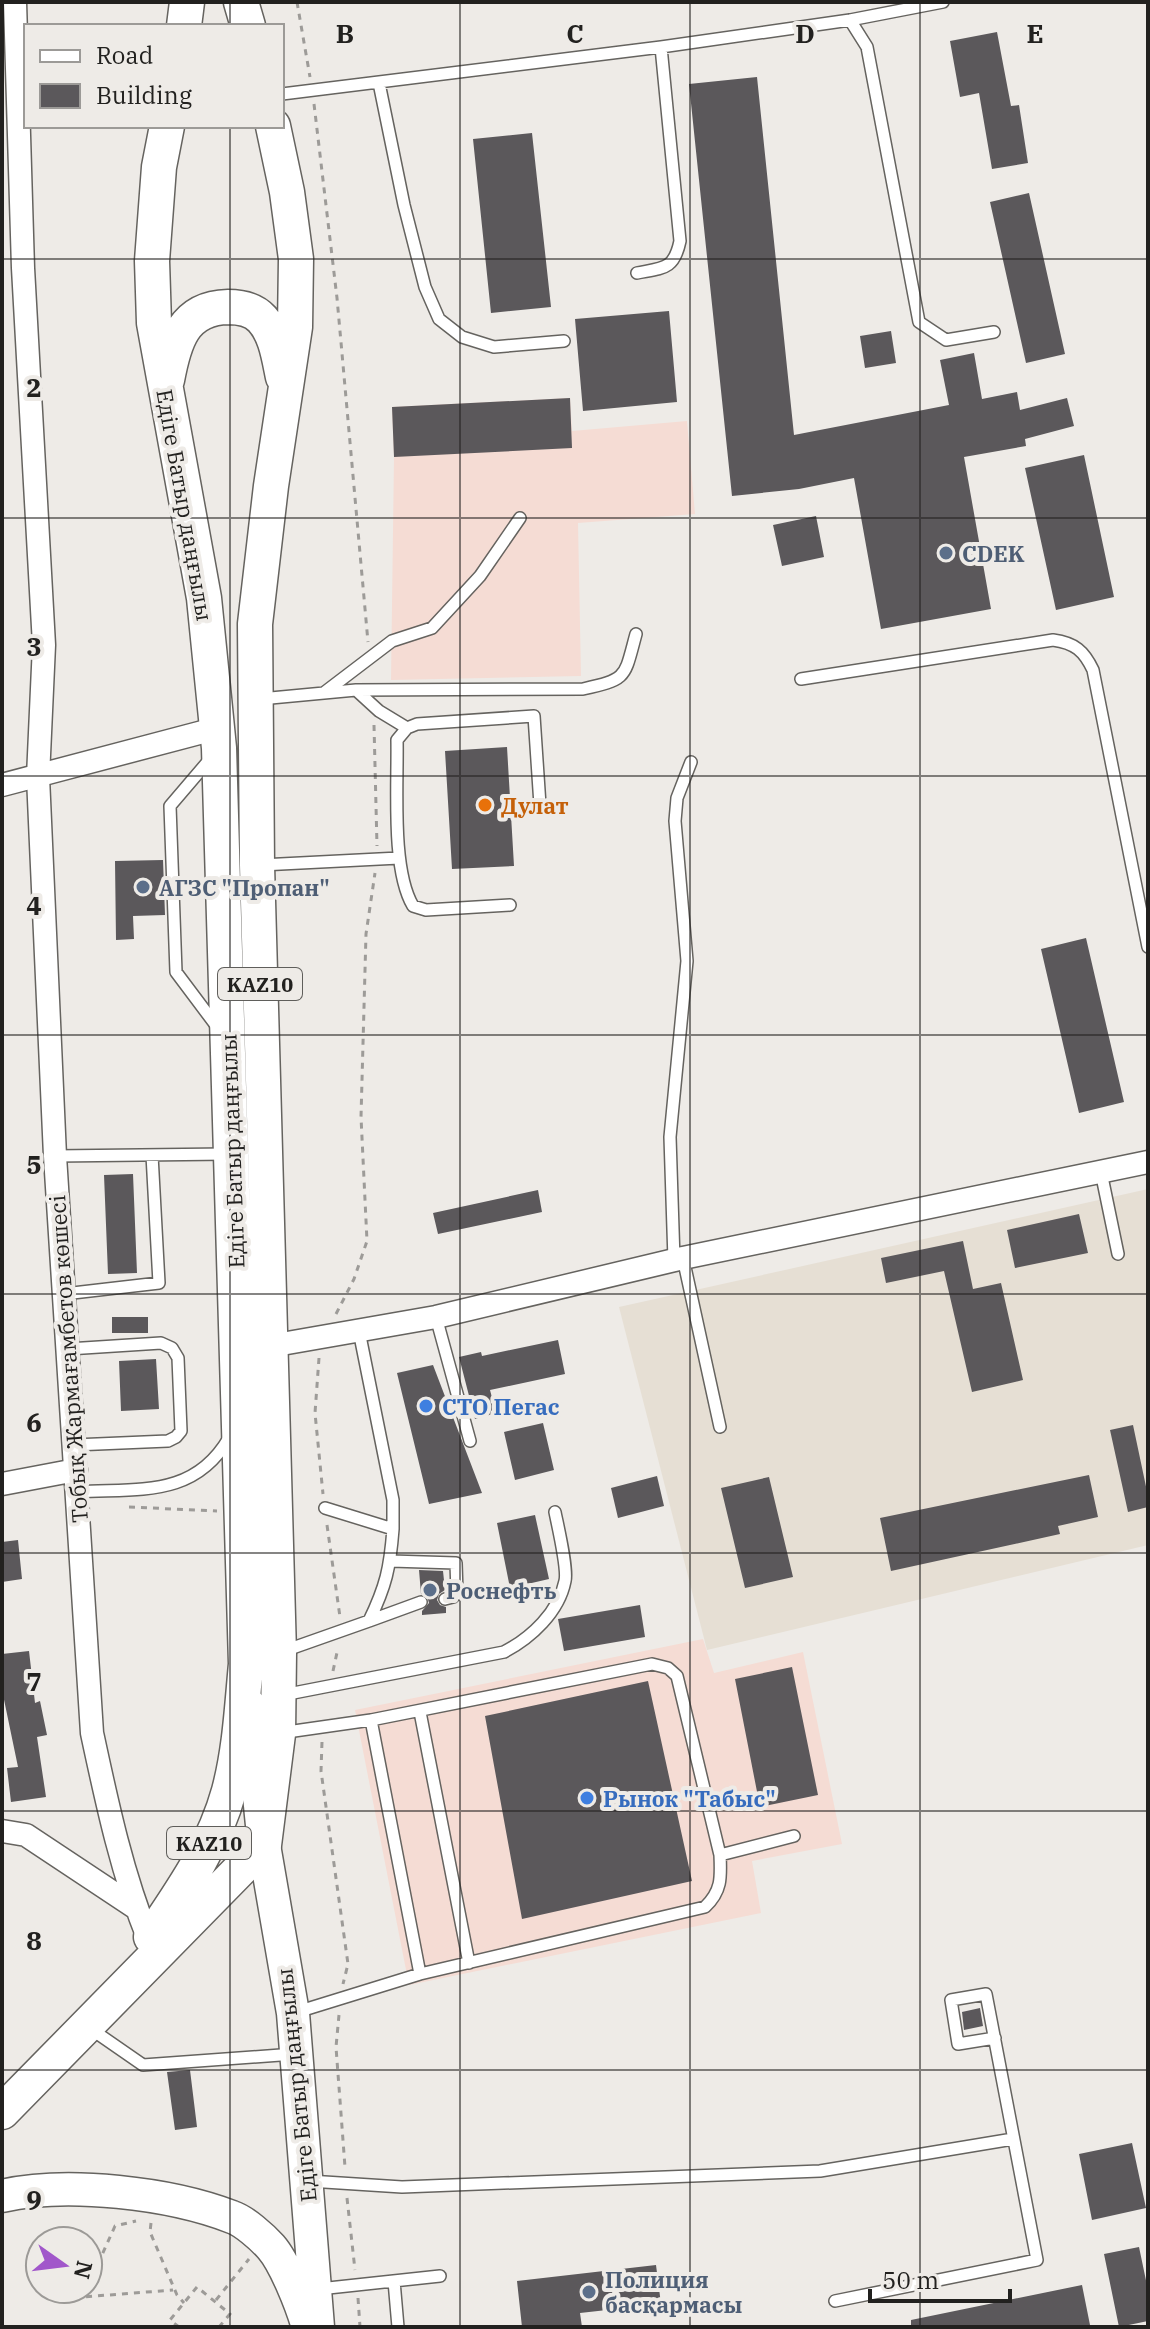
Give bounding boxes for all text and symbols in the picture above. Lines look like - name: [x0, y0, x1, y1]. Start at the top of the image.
- text: B: [336, 16, 354, 50]
- text: C: [566, 16, 584, 50]
- text: D: [795, 16, 815, 50]
- text: E: [1026, 16, 1044, 50]
- legend: [24, 24, 284, 128]
- text: Road: [96, 39, 153, 71]
- text: Building: [96, 79, 192, 111]
- text: 2: [26, 370, 42, 404]
- street label: Едіге Батыр даңғылы: [150, 387, 220, 623]
- place label: CDEK: [962, 539, 1025, 568]
- marker: CDEK: [937, 544, 955, 562]
- text: 3: [26, 629, 42, 663]
- place label: Дулат: [501, 791, 569, 820]
- marker: Дулат: [476, 796, 494, 814]
- place label: АГЗС "Пропан": [159, 873, 330, 902]
- marker: АГЗС "Пропан": [134, 878, 152, 896]
- text: 4: [26, 888, 42, 922]
- road number: KAZ10: [218, 968, 302, 1000]
- street label: Едіге Батыр даңғылы: [213, 1033, 251, 1269]
- text: 5: [26, 1147, 42, 1181]
- street label: Тобық Жармағамбетов көшесі: [42, 1194, 94, 1524]
- place label: СТО Пегас: [442, 1392, 560, 1421]
- marker: СТО Пегас: [417, 1397, 435, 1415]
- text: 6: [26, 1405, 42, 1439]
- place label: Роснефть: [446, 1576, 557, 1605]
- marker: Роснефть: [421, 1581, 439, 1599]
- text: 7: [26, 1664, 42, 1698]
- place label: Рынок "Табыс": [603, 1784, 776, 1813]
- marker: Рынок "Табыс": [578, 1789, 596, 1807]
- road number: KAZ10: [167, 1827, 251, 1859]
- text: 8: [26, 1923, 42, 1957]
- street label: Едіге Батыр даңғылы: [269, 1967, 323, 2203]
- text: 9: [26, 2182, 42, 2216]
- north arrow: [24, 2225, 104, 2305]
- scale bar: [870, 2253, 1010, 2303]
- text: N: [68, 2258, 100, 2282]
- text: 50 m: [882, 2264, 939, 2296]
- place label: Полиция басқармасы: [605, 2265, 743, 2319]
- marker: Полиция басқармасы: [580, 2283, 598, 2301]

